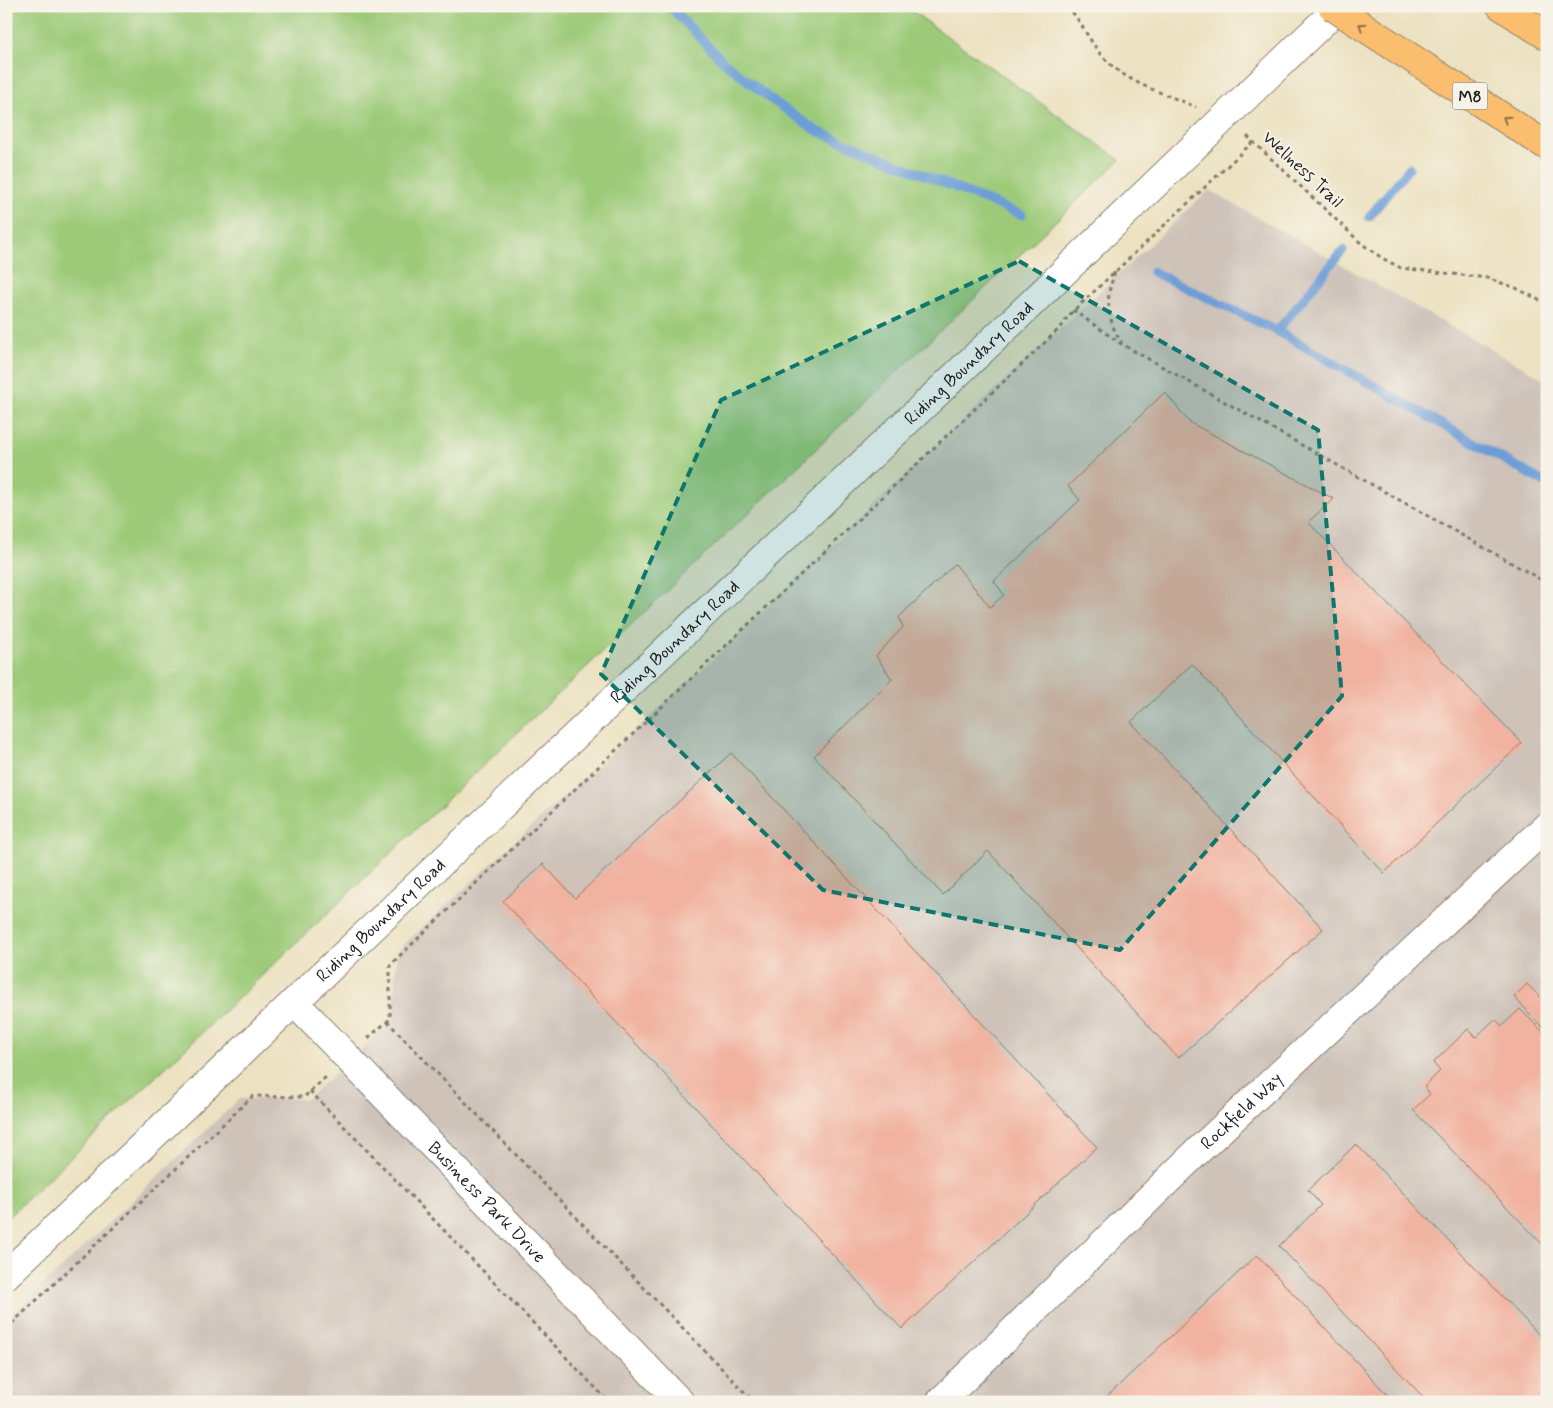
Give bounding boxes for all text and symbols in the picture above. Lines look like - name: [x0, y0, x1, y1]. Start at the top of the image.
- one-way arrow: [1358, 23, 1368, 32]
- road number: M8: [1452, 82, 1488, 110]
- one-way arrow: [1502, 116, 1511, 125]
- street label: Wellness Trail: [1257, 126, 1348, 213]
- street label: Riding Boundary Road: [899, 297, 1039, 431]
- street label: Riding Boundary Road: [605, 575, 745, 709]
- street label: Riding Boundary Road: [311, 854, 451, 988]
- street label: Rockfield Way: [1196, 1067, 1288, 1156]
- street label: Business Park Drive: [422, 1137, 551, 1269]

